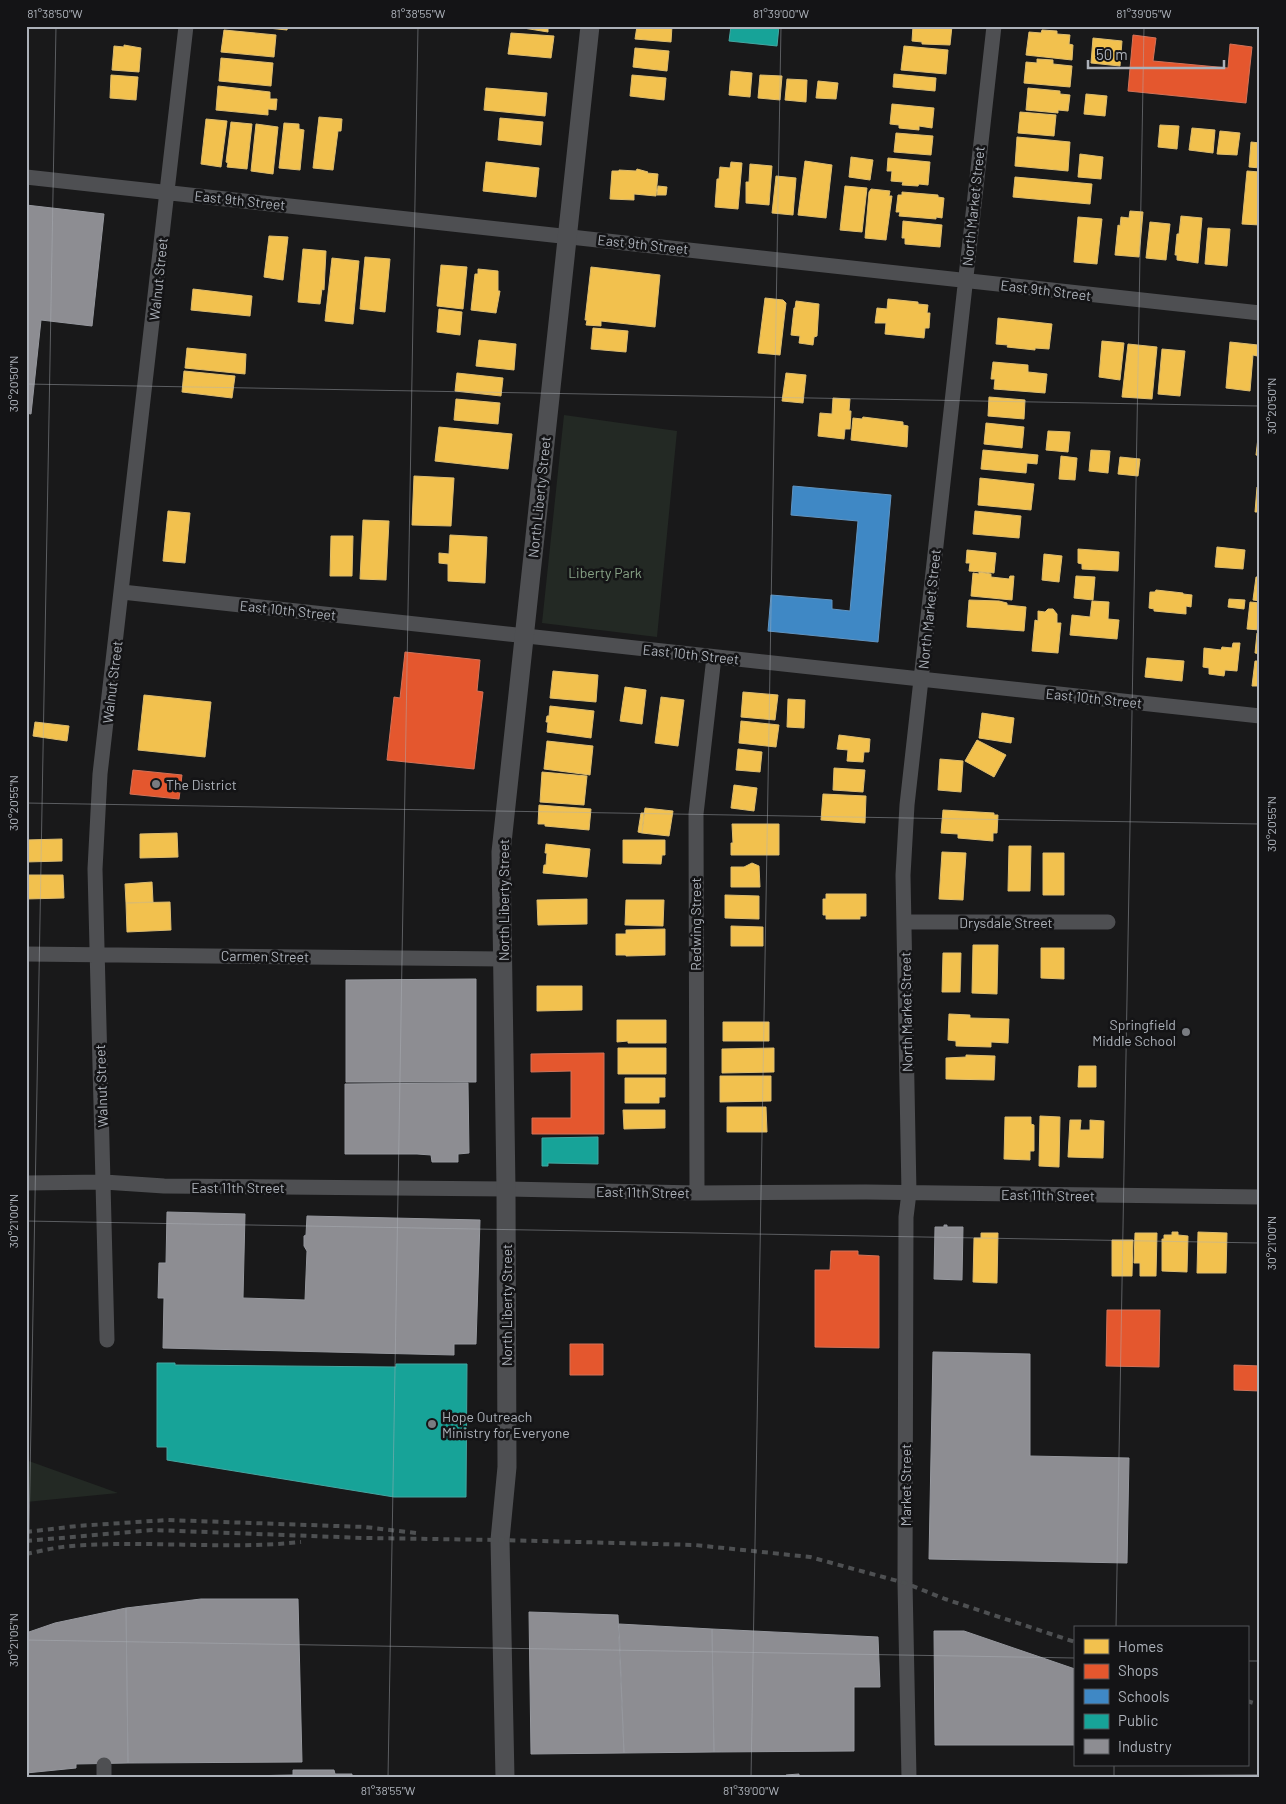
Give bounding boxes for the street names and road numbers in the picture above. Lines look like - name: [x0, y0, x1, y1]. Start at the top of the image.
- street label: North Market Street: [958, 145, 988, 267]
- street label: East 9th Street: [194, 187, 286, 213]
- street label: East 9th Street: [597, 231, 689, 257]
- street label: Walnut Street: [145, 237, 171, 321]
- street label: East 9th Street: [1000, 276, 1092, 304]
- street label: North Liberty Street: [524, 435, 554, 559]
- street label: North Market Street: [914, 548, 944, 670]
- street label: East 10th Street: [239, 596, 337, 624]
- street label: Walnut Street: [98, 640, 126, 724]
- street label: East 10th Street: [642, 640, 740, 668]
- street label: East 10th Street: [1045, 684, 1143, 712]
- street label: North Liberty Street: [495, 839, 512, 961]
- street label: Redwing Street: [687, 877, 704, 971]
- street label: Drysdale Street: [959, 914, 1053, 931]
- street label: Carmen Street: [221, 947, 309, 965]
- street label: North Market Street: [896, 952, 916, 1072]
- street label: Walnut Street: [91, 1044, 111, 1128]
- street label: East 11th Street: [191, 1179, 285, 1196]
- street label: East 11th Street: [596, 1183, 690, 1201]
- street label: East 11th Street: [1001, 1186, 1095, 1204]
- street label: North Liberty Street: [498, 1244, 515, 1366]
- street label: Market Street: [897, 1444, 914, 1526]

